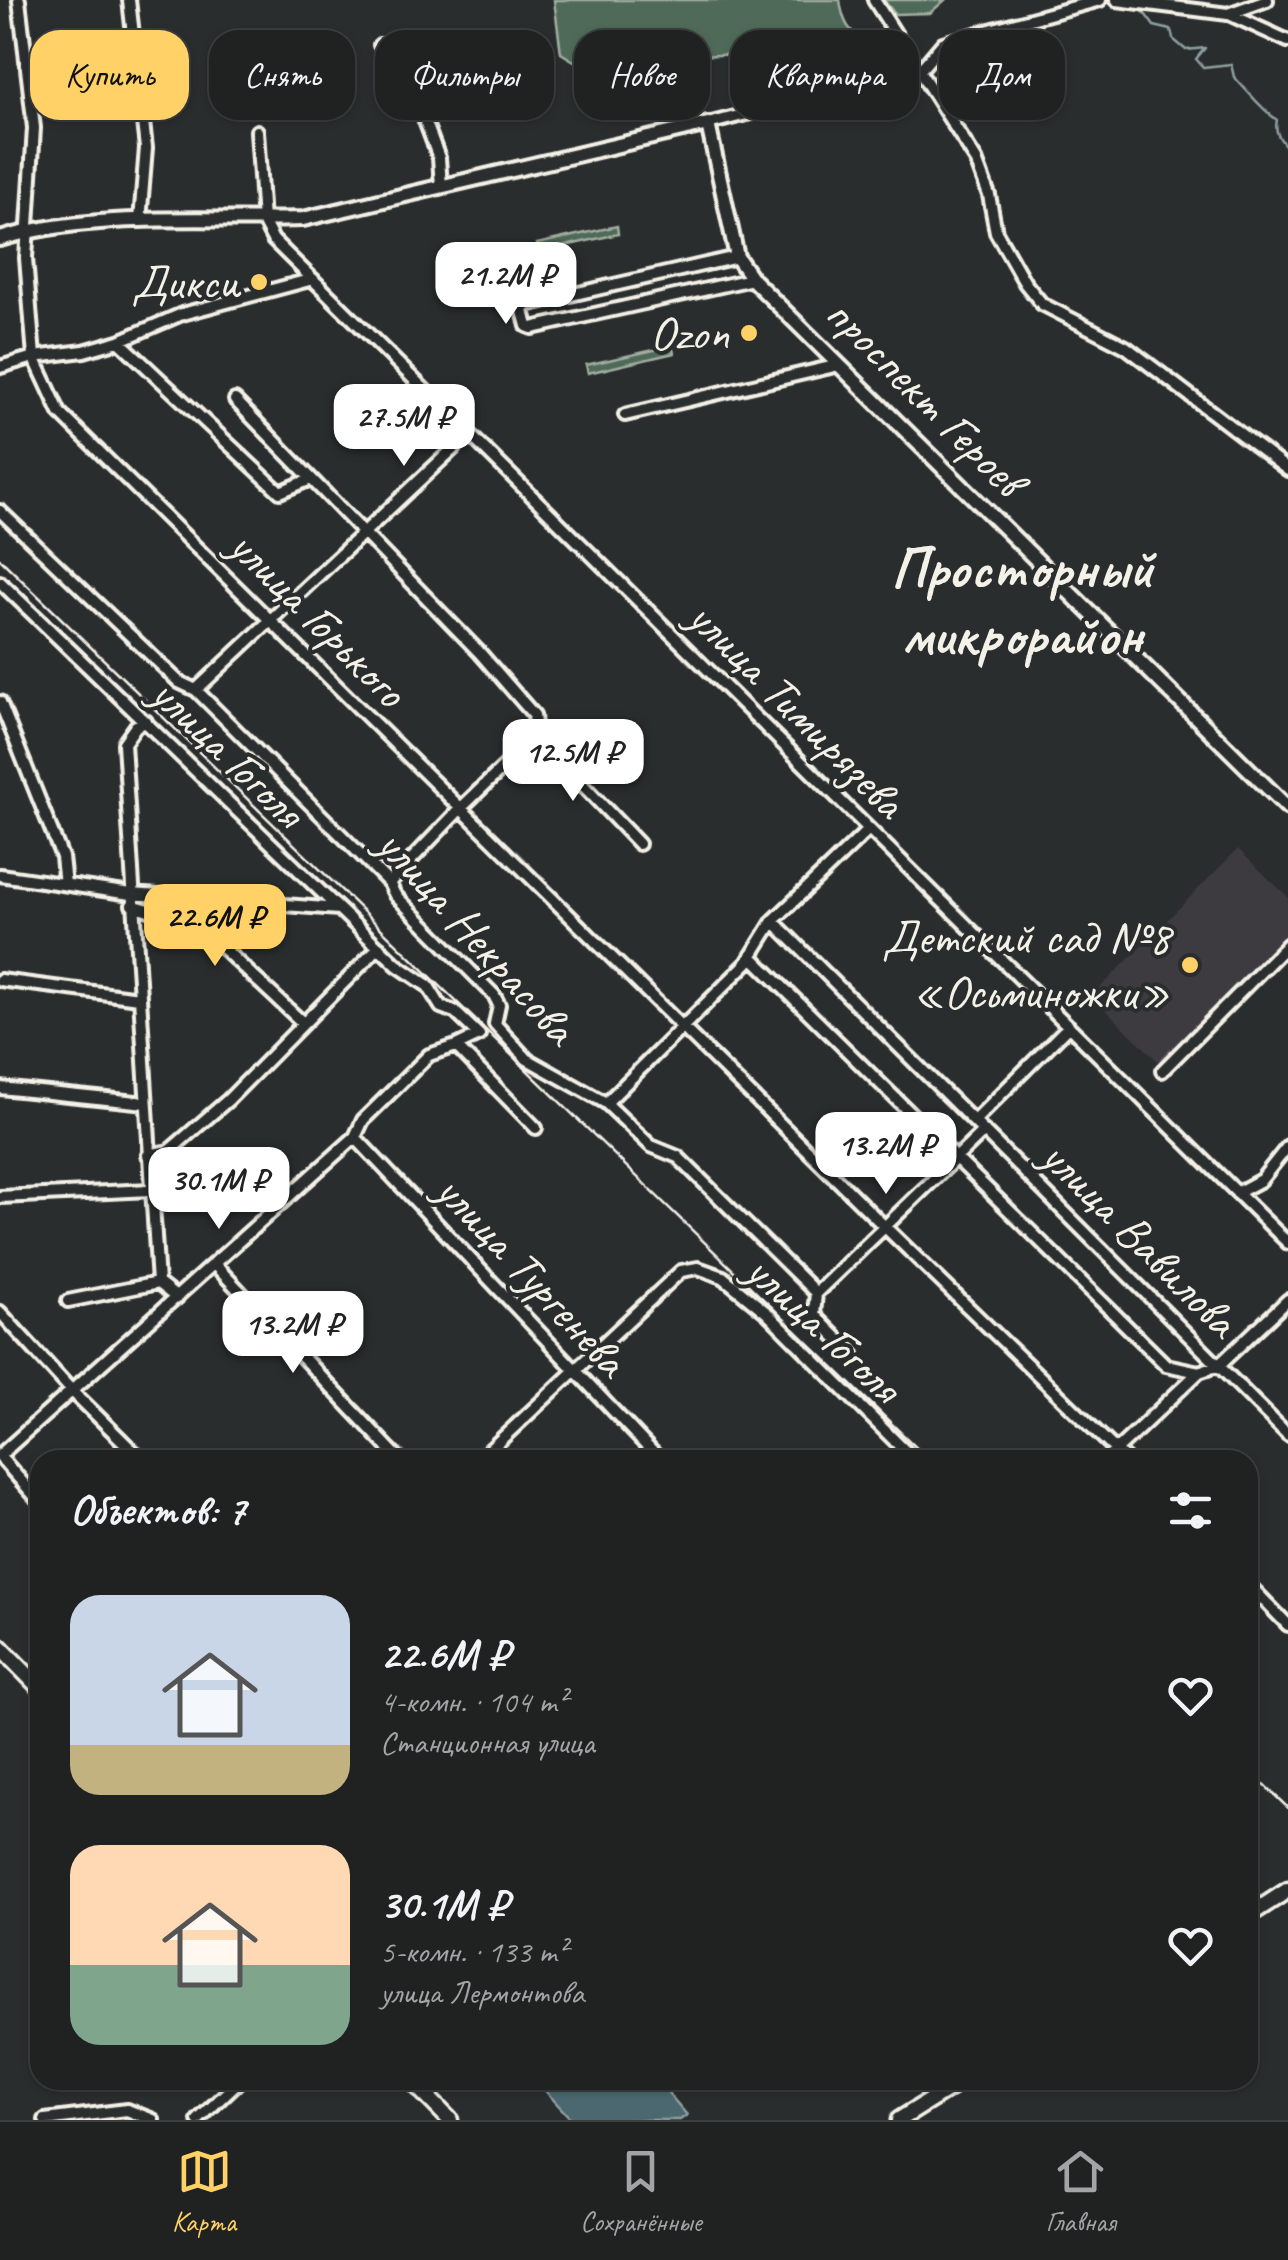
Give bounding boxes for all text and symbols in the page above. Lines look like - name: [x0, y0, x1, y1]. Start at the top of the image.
- chip: Купить: [30, 30, 189, 120]
- chip: Снять: [209, 30, 355, 120]
- chip: Фильтры: [375, 30, 554, 120]
- chip: Новое: [574, 30, 710, 120]
- chip: Квартира: [730, 30, 919, 120]
- chip: Дом: [939, 30, 1065, 120]
- pin: 21.2M ₽: [414, 242, 598, 327]
- place label: Дикси: [132, 252, 242, 312]
- text: 21.2M ₽: [457, 254, 555, 295]
- marker: Дикси: [248, 271, 270, 293]
- street label: проспект Героев: [813, 284, 1043, 514]
- place label: Ozon: [650, 303, 729, 363]
- marker: Ozon: [738, 322, 760, 344]
- pin: 27.5M ₽: [312, 384, 496, 469]
- text: 27.5M ₽: [356, 396, 452, 437]
- street label: улица Горького: [214, 514, 421, 721]
- district label: Просторный микрорайон: [891, 531, 1157, 671]
- street label: улица Тимирязева: [673, 585, 921, 833]
- street label: улица Гоголя: [136, 662, 320, 843]
- pin: 12.5M ₽: [481, 719, 665, 804]
- text: 12.5M ₽: [525, 731, 621, 772]
- street label: улица Некрасова: [362, 813, 592, 1059]
- pin: 22.6M ₽: [123, 884, 307, 969]
- text: 22.6M ₽: [166, 896, 264, 937]
- place label: Детский сад №8 «Осьминожки»: [882, 907, 1174, 1022]
- marker: Детский сад №8 «Осьминожки»: [1179, 954, 1201, 976]
- pin: 13.2M ₽: [794, 1112, 978, 1197]
- text: 13.2M ₽: [837, 1124, 935, 1165]
- street label: улица Вавилова: [1026, 1124, 1254, 1352]
- pin: 30.1M ₽: [127, 1147, 311, 1232]
- text: 30.1M ₽: [170, 1159, 268, 1200]
- street label: улица Тургенева: [421, 1159, 643, 1391]
- street label: улица Гоголя: [731, 1239, 917, 1418]
- pin: 13.2M ₽: [201, 1291, 385, 1376]
- text: 13.2M ₽: [244, 1303, 342, 1344]
- icon: filters: [1163, 1483, 1218, 1538]
- text: Объектов: 7: [70, 1484, 245, 1537]
- text: 22.6M ₽: [380, 1628, 508, 1681]
- icon: home: [150, 1635, 270, 1755]
- icon: heart: [1163, 1668, 1218, 1723]
- text: 4-комн. · 104 m²: [380, 1681, 567, 1722]
- text: Станционная улица: [380, 1722, 595, 1763]
- text: 30.1M ₽: [380, 1878, 508, 1931]
- icon: home: [150, 1885, 270, 2005]
- icon: heart: [1163, 1918, 1218, 1973]
- text: 5-комн. · 133 m²: [380, 1931, 567, 1972]
- text: улица Лермонтова: [380, 1972, 584, 2013]
- tab: Карта: [172, 2144, 236, 2239]
- tab: Сохранённые: [580, 2144, 702, 2239]
- tab: Главная: [1046, 2144, 1116, 2239]

